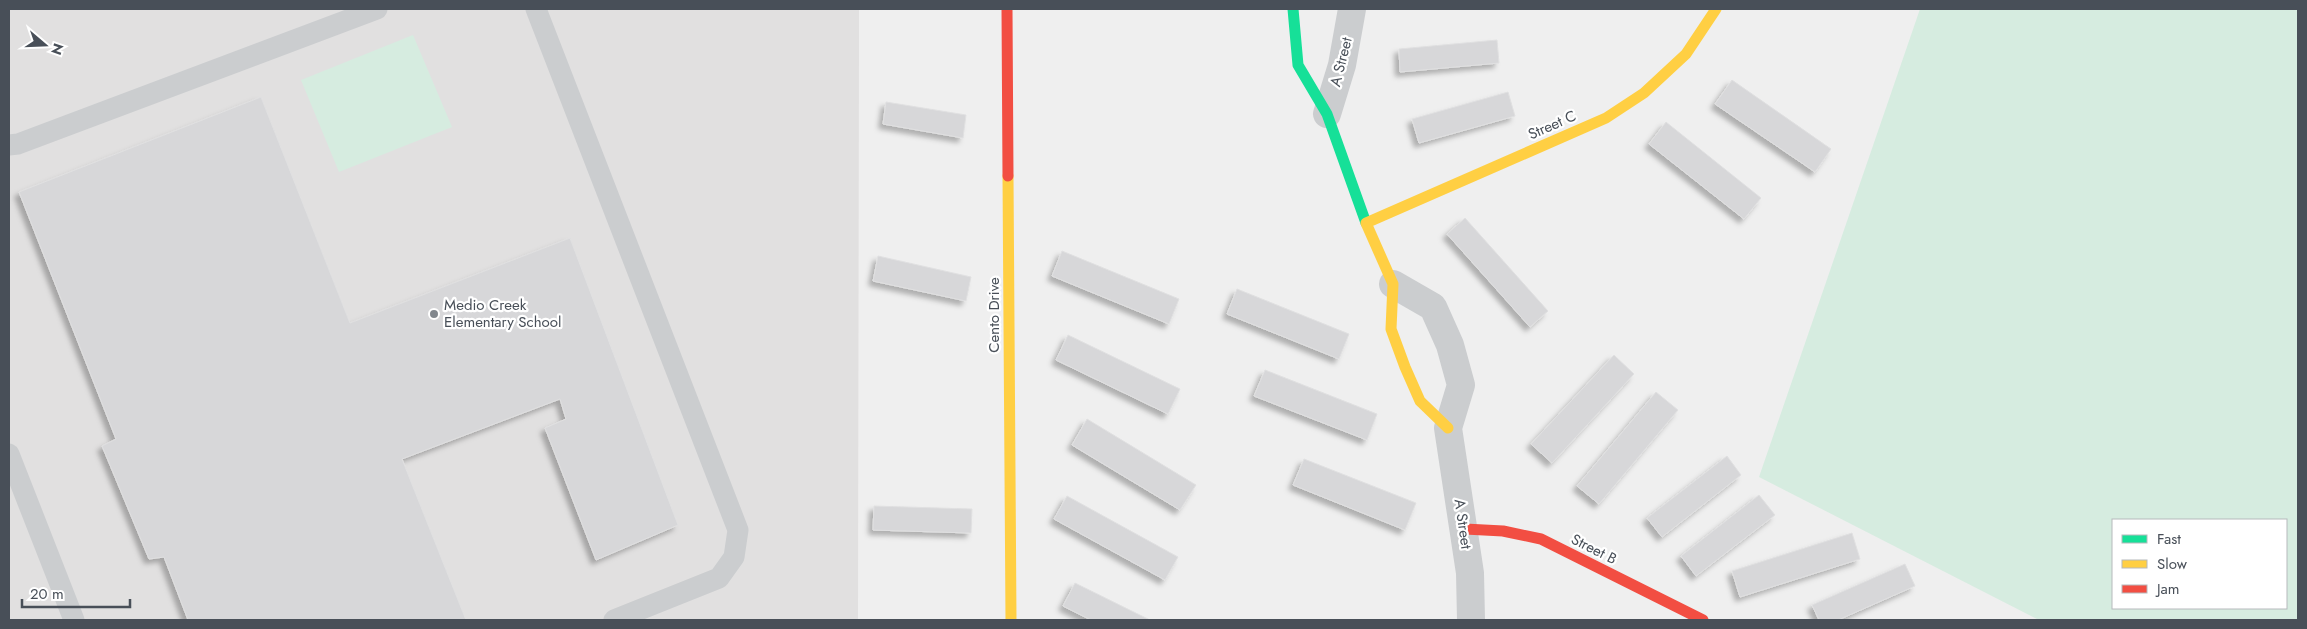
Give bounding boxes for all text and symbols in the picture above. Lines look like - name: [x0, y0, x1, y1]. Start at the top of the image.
- north arrow: [20, 20, 70, 70]
- street label: A Street: [1324, 35, 1358, 89]
- text: N: [46, 41, 69, 58]
- street label: Street C: [1524, 105, 1580, 145]
- street label: Cento Drive: [983, 277, 1005, 353]
- place label: Medio Creek Elementary School: [444, 294, 561, 333]
- marker: Medio Creek Elementary School: [428, 308, 440, 320]
- street label: A Street: [1449, 498, 1477, 551]
- legend: [2112, 519, 2287, 609]
- street label: Street B: [1567, 528, 1621, 570]
- text: Fast: [2157, 528, 2181, 550]
- text: Slow: [2157, 553, 2188, 575]
- scale bar: [22, 576, 130, 608]
- text: Jam: [2155, 578, 2180, 600]
- text: 20 m: [30, 583, 64, 605]

